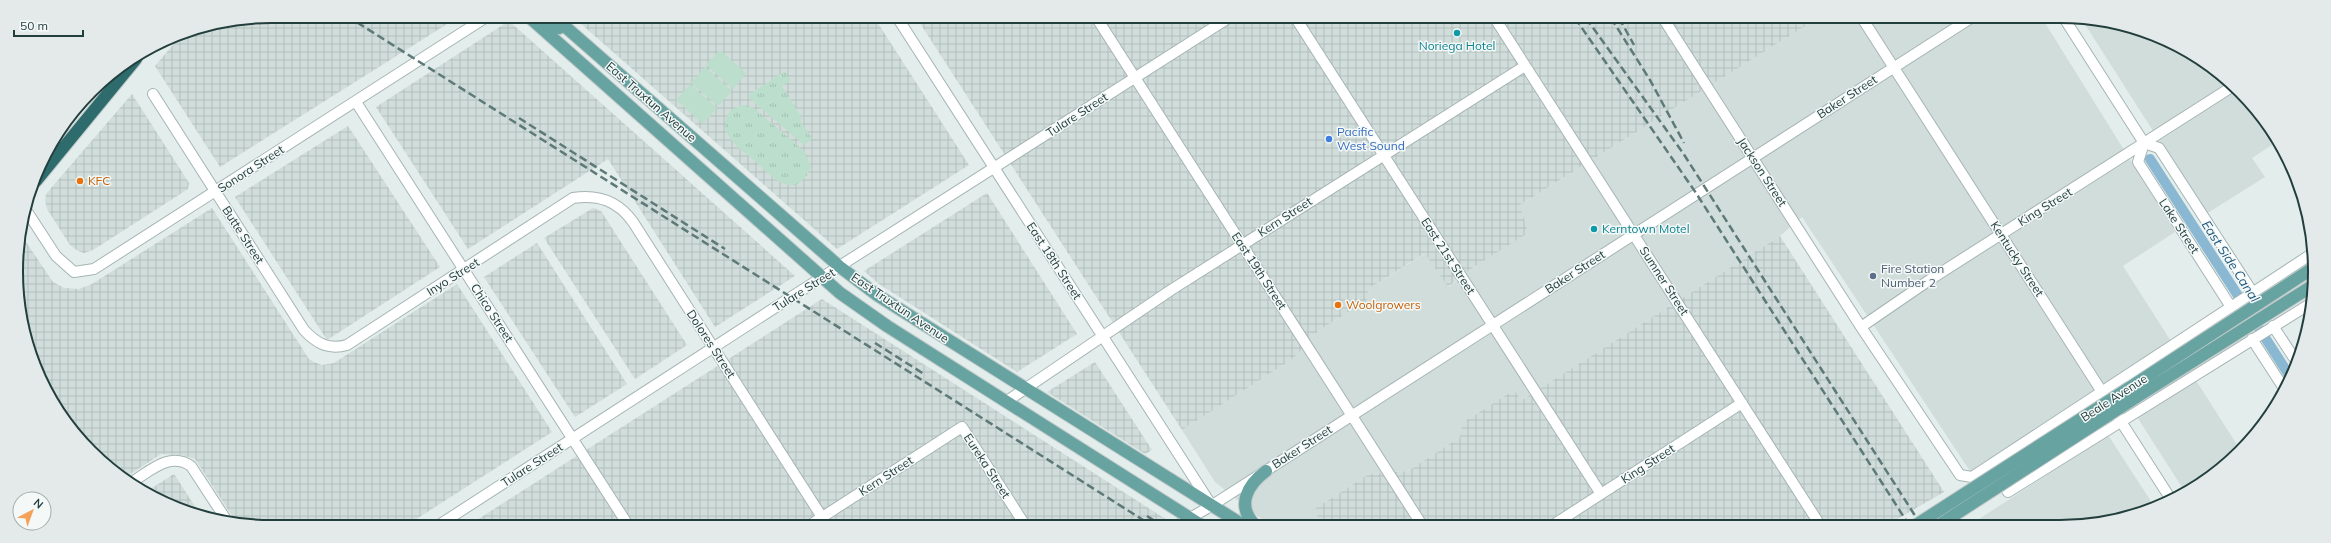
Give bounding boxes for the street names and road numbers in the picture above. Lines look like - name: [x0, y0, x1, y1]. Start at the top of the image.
- street label: East Truxtun Avenue: [603, 58, 699, 145]
- street label: Baker Street: [1814, 72, 1880, 122]
- street label: Tulare Street: [1043, 89, 1110, 140]
- street label: Jackson Street: [1735, 134, 1790, 209]
- street label: Sonora Street: [215, 142, 287, 196]
- street label: King Street: [2015, 184, 2075, 229]
- street label: Kern Street: [1255, 193, 1315, 240]
- street label: Lake Street: [2156, 195, 2203, 256]
- street label: Butte Street: [219, 203, 268, 267]
- street label: East 21st Street: [1418, 215, 1479, 297]
- street label: Kentucky Street: [1987, 218, 2047, 299]
- street label: East 18th Street: [1024, 219, 1085, 302]
- street label: East 19th Street: [1229, 229, 1290, 312]
- street label: Sumner Street: [1637, 243, 1692, 318]
- street label: Baker Street: [1542, 247, 1608, 297]
- street label: Inyo Street: [424, 254, 482, 299]
- street label: Tulare Street: [770, 265, 838, 315]
- street label: East Truxtun Avenue: [849, 269, 952, 346]
- street label: Chico Street: [468, 281, 517, 345]
- street label: Dolores Street: [684, 307, 739, 381]
- street label: Beale Avenue: [2078, 371, 2150, 425]
- street label: Baker Street: [1269, 422, 1335, 472]
- street label: Eureka Street: [961, 430, 1014, 501]
- street label: Tulare Street: [498, 439, 565, 490]
- street label: King Street: [1618, 441, 1677, 486]
- street label: Kern Street: [856, 452, 916, 499]

